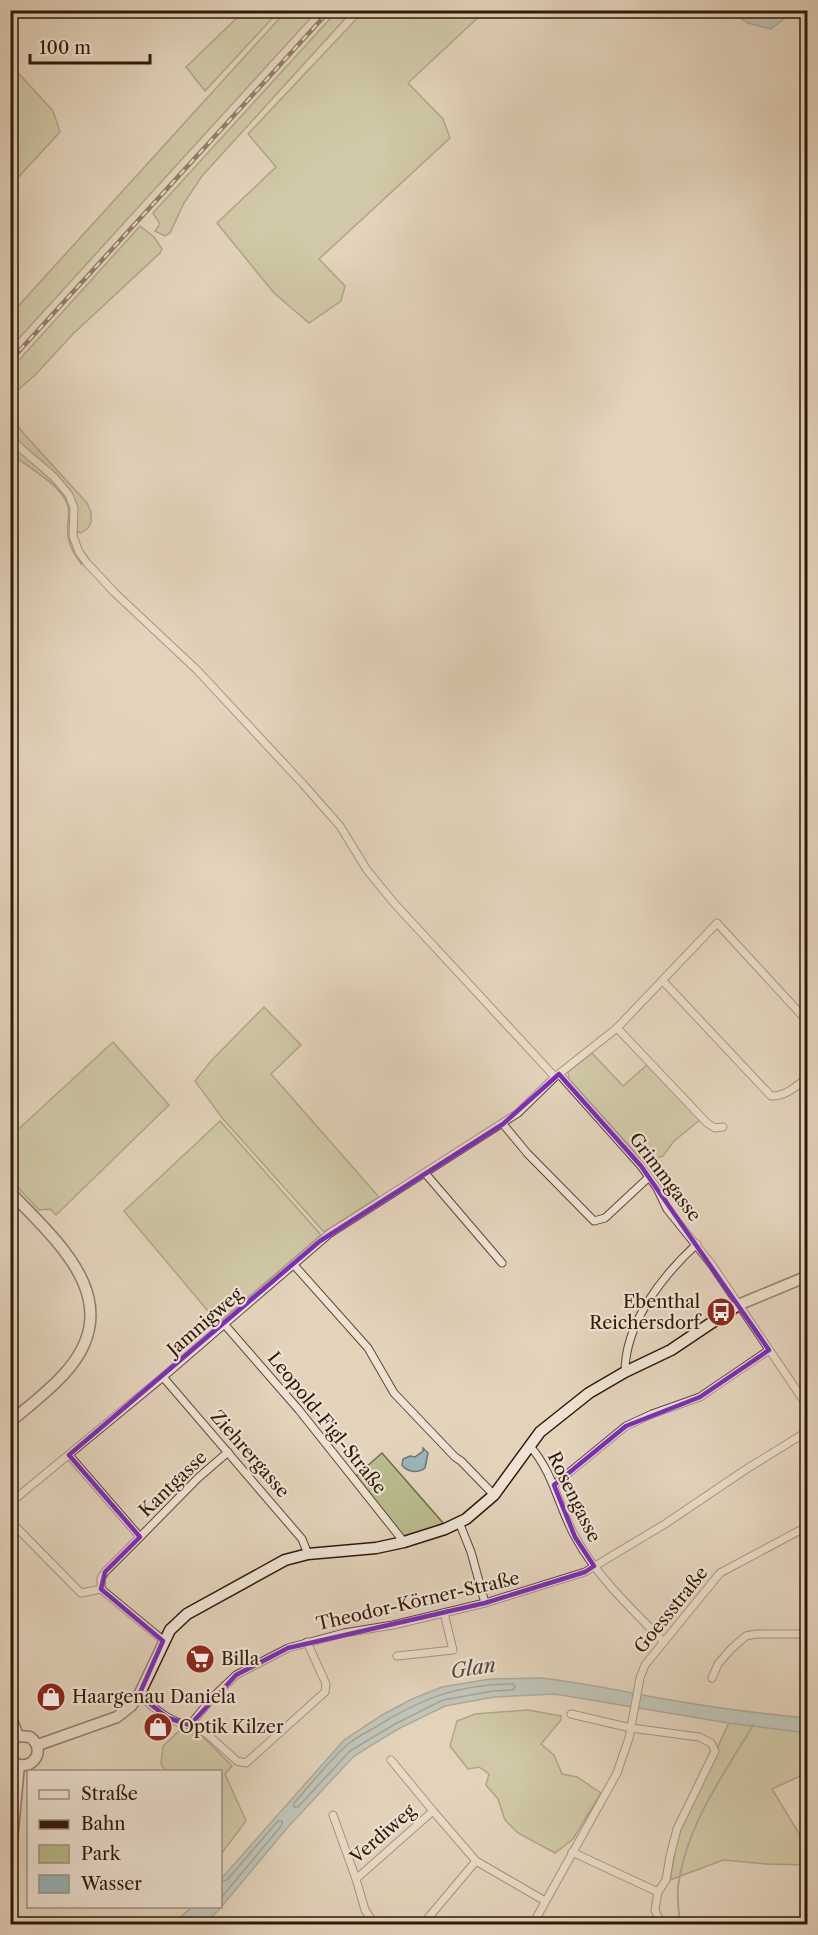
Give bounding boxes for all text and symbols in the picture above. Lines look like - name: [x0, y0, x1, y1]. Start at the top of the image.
- scale bar: [30, 27, 150, 65]
- text: 100 m: [39, 37, 91, 59]
- street label: Grimmgasse: [624, 1128, 706, 1226]
- street label: Jamnigweg: [161, 1283, 248, 1363]
- place label: Ebenthal Reichersdorf: [589, 1291, 703, 1334]
- bus stop icon: Ebenthal Reichersdorf: [705, 1296, 737, 1328]
- street label: Leopold-Figl-Straße: [263, 1348, 391, 1498]
- street label: Ziehrergasse: [206, 1406, 294, 1502]
- street label: Kantgasse: [134, 1446, 212, 1522]
- street label: Rosengasse: [543, 1448, 605, 1546]
- street label: Goessstraße: [629, 1562, 713, 1658]
- street label: Theodor-Körner-Straße: [314, 1567, 522, 1635]
- supermarket icon: Billa: [184, 1643, 216, 1675]
- place label: Billa: [221, 1648, 260, 1670]
- water label: Glan: [448, 1653, 498, 1683]
- shop icon: Haargenau Daniela: [35, 1681, 67, 1713]
- place label: Haargenau Daniela: [72, 1686, 236, 1708]
- shop icon: Optik Kilzer: [142, 1711, 174, 1743]
- place label: Optik Kilzer: [179, 1716, 284, 1738]
- legend: [27, 1770, 222, 1908]
- text: Straße: [81, 1783, 138, 1805]
- street label: Verdiweg: [345, 1799, 420, 1869]
- text: Bahn: [81, 1813, 126, 1835]
- text: Park: [81, 1843, 122, 1865]
- text: Wasser: [80, 1873, 142, 1895]

